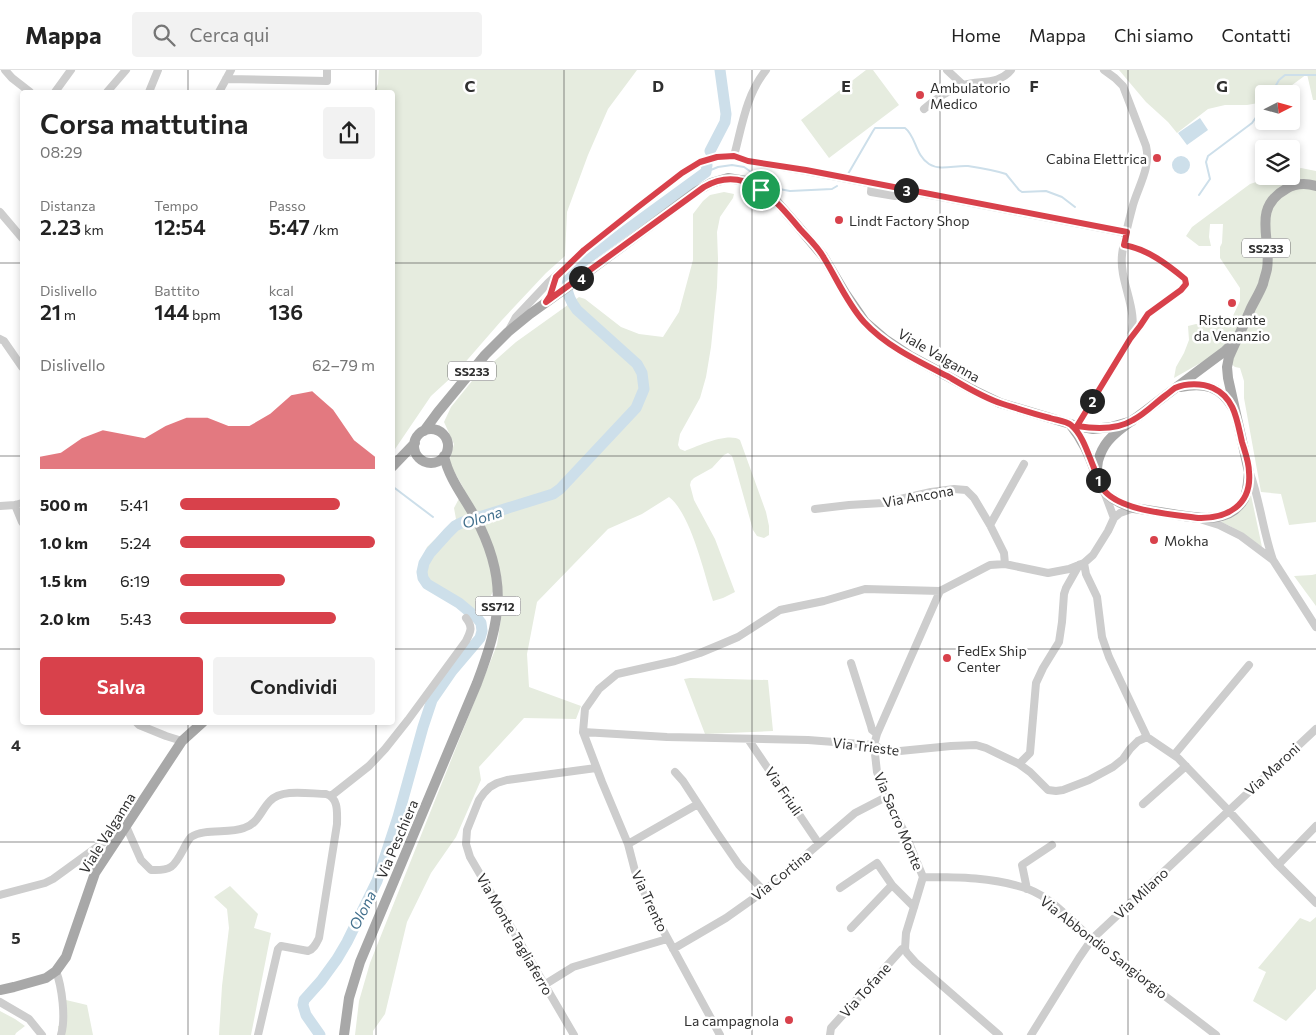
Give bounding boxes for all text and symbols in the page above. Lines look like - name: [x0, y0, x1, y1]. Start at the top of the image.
- search box: [132, 12, 482, 57]
- text: Mappa: [25, 20, 102, 49]
- icon: search: [150, 21, 178, 49]
- text: Cerca qui: [190, 23, 269, 46]
- text: Home: [951, 24, 1001, 46]
- text: Mappa: [1029, 24, 1086, 46]
- text: Chi siamo: [1114, 24, 1193, 46]
- text: Contatti: [1221, 24, 1291, 46]
- text: C: [465, 76, 476, 95]
- text: D: [652, 76, 664, 95]
- text: E: [841, 76, 851, 95]
- text: F: [1029, 76, 1039, 95]
- text: G: [1216, 76, 1228, 95]
- place label: Ambulatorio Medico: [930, 79, 1010, 112]
- north arrow: [1255, 85, 1300, 130]
- map controls: [1255, 85, 1300, 185]
- marker: Ambulatorio Medico: [914, 89, 926, 101]
- text: Corsa mattutina: [40, 106, 249, 140]
- button: share: [323, 107, 375, 159]
- button: layers: [1255, 140, 1300, 185]
- text: 08:29: [40, 142, 82, 161]
- place label: Cabina Elettrica: [1046, 150, 1147, 167]
- marker: Cabina Elettrica: [1151, 152, 1163, 164]
- pin: [740, 169, 782, 211]
- icon: arrive: [747, 176, 775, 204]
- pin: 3: [894, 178, 918, 202]
- text: 3: [902, 182, 911, 199]
- text: Distanza: [40, 197, 96, 214]
- text: Tempo: [154, 197, 198, 214]
- text: Passo: [269, 197, 306, 214]
- place label: Lindt Factory Shop: [849, 212, 970, 229]
- text: 2.23: [40, 214, 81, 239]
- text: 12:54: [154, 214, 206, 239]
- text: 5:47: [269, 214, 310, 239]
- marker: Lindt Factory Shop: [833, 214, 845, 226]
- text: km: [81, 221, 104, 238]
- text: /km: [310, 221, 339, 238]
- road number: SS233: [1242, 238, 1290, 258]
- pin: 4: [568, 266, 594, 290]
- text: 4: [577, 270, 586, 287]
- text: Dislivello: [40, 282, 97, 299]
- text: Battito: [154, 282, 200, 299]
- text: kcal: [269, 282, 294, 299]
- marker: Ristorante da Venanzio: [1226, 297, 1238, 309]
- text: 21: [40, 299, 61, 324]
- text: 144: [154, 299, 189, 324]
- text: 136: [269, 299, 303, 324]
- text: m: [61, 306, 76, 323]
- text: bpm: [189, 306, 221, 323]
- place label: Ristorante da Venanzio: [1194, 311, 1270, 344]
- street label: Viale Valganna: [895, 325, 983, 385]
- text: Dislivello: [40, 355, 105, 374]
- text: 62–79 m: [312, 355, 375, 374]
- road number: SS233: [448, 362, 496, 380]
- pin: 2: [1080, 388, 1104, 414]
- text: 2: [1089, 393, 1096, 410]
- pin: 1: [1086, 468, 1110, 492]
- text: 1: [1095, 472, 1102, 489]
- street label: Via Ancona: [881, 481, 955, 511]
- text: 500 m: [40, 495, 88, 514]
- text: 5:41: [120, 495, 149, 514]
- water label: Olona: [459, 502, 505, 532]
- place label: Mokha: [1164, 532, 1209, 549]
- text: 1.0 km: [40, 533, 88, 552]
- text: 5:24: [120, 533, 151, 552]
- marker: Mokha: [1148, 534, 1160, 546]
- text: 1.5 km: [40, 571, 87, 590]
- text: 6:19: [120, 571, 150, 590]
- road number: SS712: [476, 596, 520, 616]
- text: 2.0 km: [40, 609, 90, 628]
- text: 5:43: [120, 609, 152, 628]
- place label: FedEx Ship Center: [957, 642, 1027, 675]
- marker: FedEx Ship Center: [941, 652, 953, 664]
- button: Salva: [40, 657, 203, 715]
- button: Condividi: [213, 657, 375, 715]
- street label: Via Trieste: [832, 733, 900, 759]
- text: 4: [11, 735, 21, 754]
- street label: Via Maroni: [1241, 739, 1303, 799]
- street label: Via Friuli: [762, 763, 806, 819]
- street label: Via Sacro Monte: [871, 769, 927, 873]
- street label: Viale Valganna: [75, 789, 139, 877]
- street label: Via Peschiera: [373, 797, 421, 881]
- street label: Via Cortina: [748, 846, 814, 904]
- street label: Via Milano: [1111, 864, 1171, 922]
- street label: Via Trento: [628, 868, 672, 934]
- street label: Via Monte Tagliaferro: [473, 870, 557, 998]
- water label: Olona: [345, 887, 380, 933]
- street label: Via Abbondio Sangiorgio: [1037, 892, 1171, 1002]
- text: 5: [11, 928, 21, 947]
- street label: Via Tofane: [836, 959, 894, 1021]
- place label: La campagnola: [684, 1012, 779, 1029]
- marker: La campagnola: [783, 1014, 795, 1026]

